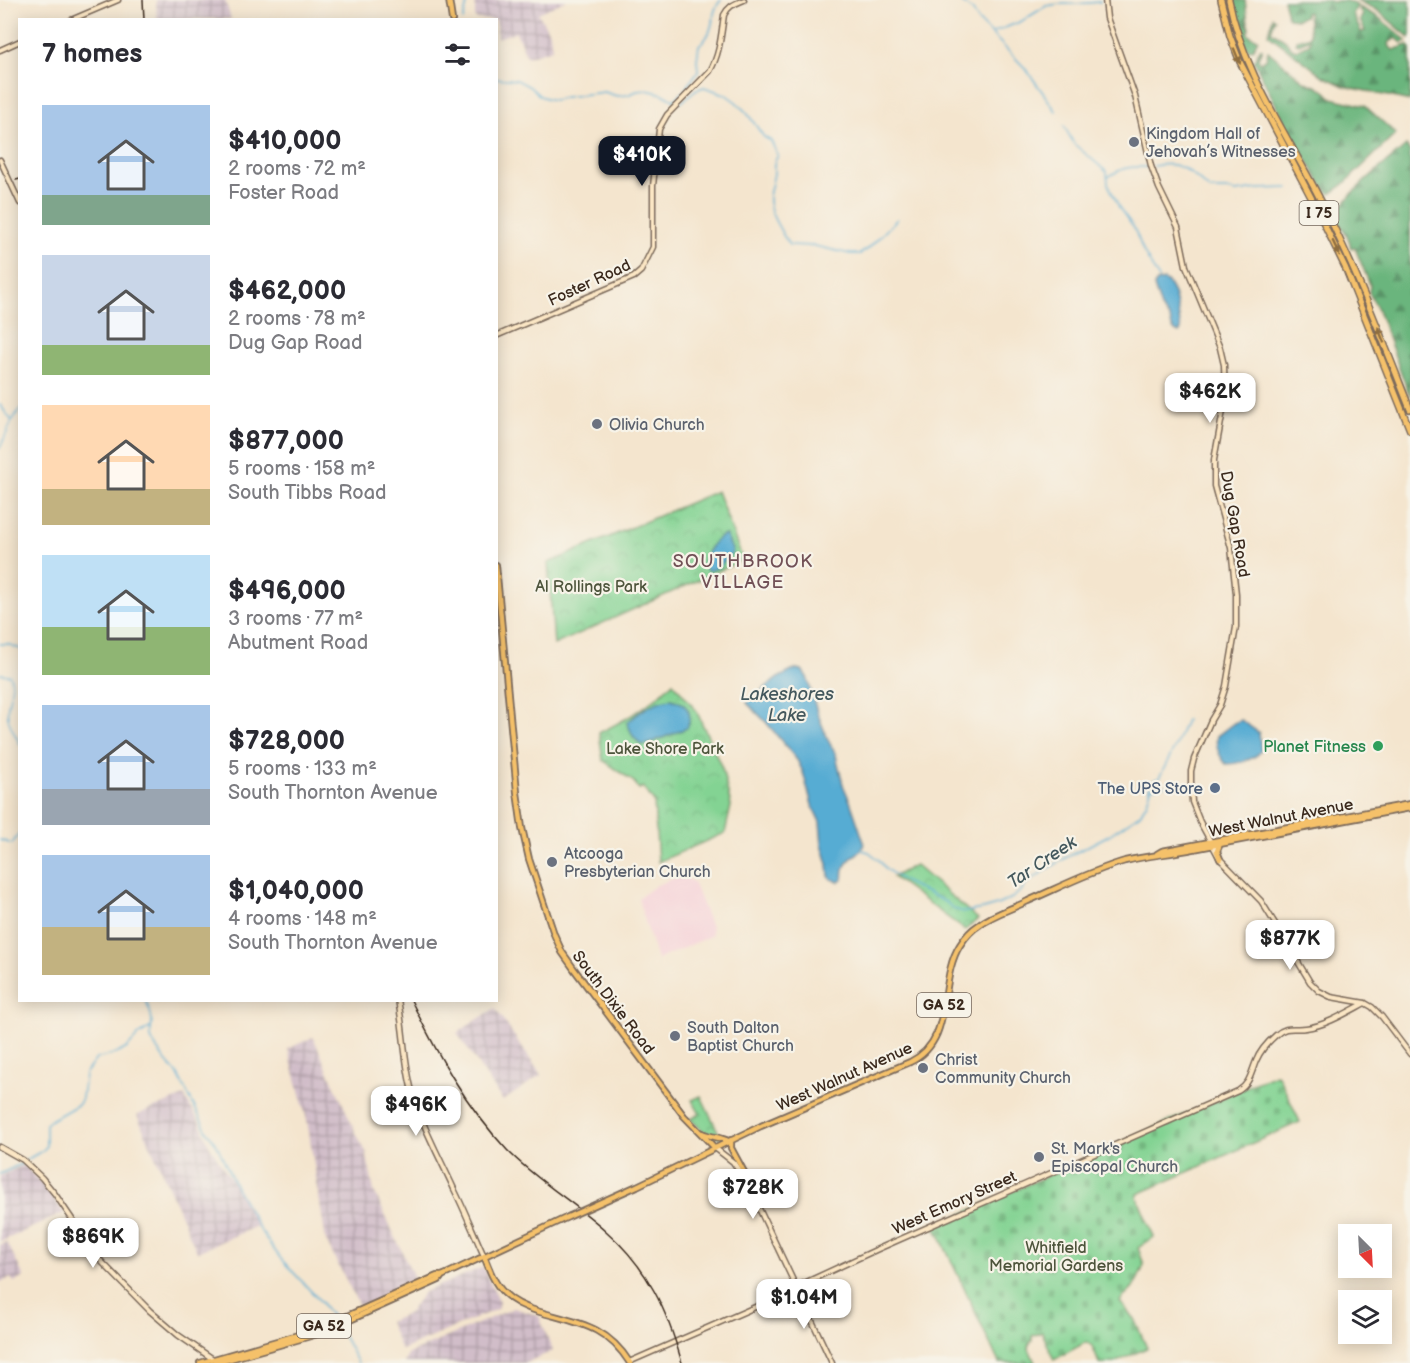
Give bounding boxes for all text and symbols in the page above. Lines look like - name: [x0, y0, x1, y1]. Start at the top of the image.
- icon: filters: [441, 38, 474, 71]
- text: 7 homes: [42, 39, 142, 70]
- one-way arrow: [1233, 47, 1243, 65]
- place label: Kingdom Hall of Jehovah’s Witnesses: [1146, 125, 1296, 162]
- text: $410,000: [228, 126, 341, 157]
- icon: home: [90, 129, 162, 201]
- marker: Kingdom Hall of Jehovah’s Witnesses: [1127, 135, 1141, 149]
- pin: $410K: [600, 136, 684, 187]
- text: $410K: [612, 143, 672, 167]
- text: 2 rooms · 72 m²: [228, 157, 366, 181]
- text: Foster Road: [228, 181, 339, 205]
- road number: I 75: [1300, 201, 1338, 225]
- one-way arrow: [1332, 240, 1341, 257]
- street label: Foster Road: [545, 256, 634, 311]
- text: $462,000: [228, 276, 346, 307]
- icon: home: [90, 279, 162, 351]
- text: 2 rooms · 78 m²: [228, 307, 366, 331]
- one-way arrow: [1376, 326, 1386, 344]
- text: Dug Gap Road: [228, 331, 362, 355]
- pin: $462K: [1168, 373, 1252, 424]
- text: $462K: [1179, 380, 1241, 404]
- place label: Olivia Church: [609, 416, 705, 435]
- marker: Olivia Church: [590, 417, 604, 431]
- text: $877,000: [228, 426, 344, 457]
- icon: home: [90, 429, 162, 501]
- text: 5 rooms · 158 m²: [228, 457, 375, 481]
- street label: Dug Gap Road: [1216, 470, 1253, 579]
- text: South Tibbs Road: [228, 481, 387, 505]
- district label: SOUTHBROOK VILLAGE: [673, 551, 813, 593]
- text: $496,000: [228, 576, 346, 607]
- park label: Al Rollings Park: [535, 578, 647, 597]
- icon: home: [90, 579, 162, 651]
- text: 3 rooms · 77 m²: [228, 607, 363, 631]
- text: Abutment Road: [228, 631, 368, 655]
- water label: Lakeshores Lake: [740, 684, 834, 726]
- text: $728,000: [228, 726, 345, 757]
- icon: home: [90, 729, 162, 801]
- place label: Planet Fitness: [1263, 738, 1366, 757]
- marker: Planet Fitness: [1371, 739, 1385, 753]
- park label: Lake Shore Park: [606, 740, 724, 759]
- text: 5 rooms · 133 m²: [228, 757, 377, 781]
- place label: The UPS Store: [1098, 780, 1203, 799]
- text: South Thornton Avenue: [228, 781, 438, 805]
- marker: The UPS Store: [1208, 781, 1222, 795]
- street label: West Walnut Avenue: [1207, 795, 1356, 842]
- water label: Tar Creek: [1004, 831, 1082, 893]
- place label: Atcooga Presbyterian Church: [564, 845, 711, 882]
- marker: Atcooga Presbyterian Church: [545, 855, 559, 869]
- text: $1,040,000: [228, 876, 364, 907]
- icon: home: [90, 879, 162, 951]
- text: 4 rooms · 148 m²: [228, 907, 377, 931]
- pin: $877K: [1248, 920, 1332, 971]
- text: $877K: [1260, 927, 1320, 951]
- text: South Thornton Avenue: [228, 931, 438, 955]
- street label: South Dixie Road: [568, 947, 658, 1058]
- road number: GA 52: [917, 993, 971, 1017]
- place label: South Dalton Baptist Church: [687, 1019, 794, 1056]
- marker: South Dalton Baptist Church: [668, 1029, 682, 1043]
- street label: West Walnut Avenue: [774, 1039, 916, 1116]
- place label: Christ Community Church: [935, 1051, 1071, 1088]
- marker: Christ Community Church: [916, 1061, 930, 1075]
- pin: $496K: [374, 1086, 458, 1137]
- text: $496K: [385, 1093, 447, 1117]
- place label: St. Mark's Episcopal Church: [1051, 1140, 1178, 1177]
- marker: St. Mark's Episcopal Church: [1032, 1150, 1046, 1164]
- street label: West Emory Street: [890, 1167, 1020, 1239]
- pin: $728K: [711, 1169, 795, 1220]
- text: $728K: [722, 1176, 784, 1200]
- pin: $869K: [51, 1218, 135, 1269]
- north arrow: [1338, 1224, 1392, 1278]
- map controls: [1338, 1224, 1392, 1344]
- text: $869K: [62, 1225, 124, 1249]
- park label: Whitfield Memorial Gardens: [989, 1239, 1123, 1276]
- pin: $1.04M: [755, 1279, 853, 1330]
- text: $1.04M: [770, 1286, 838, 1310]
- button: layers: [1338, 1290, 1392, 1344]
- road number: GA 52: [297, 1314, 351, 1338]

